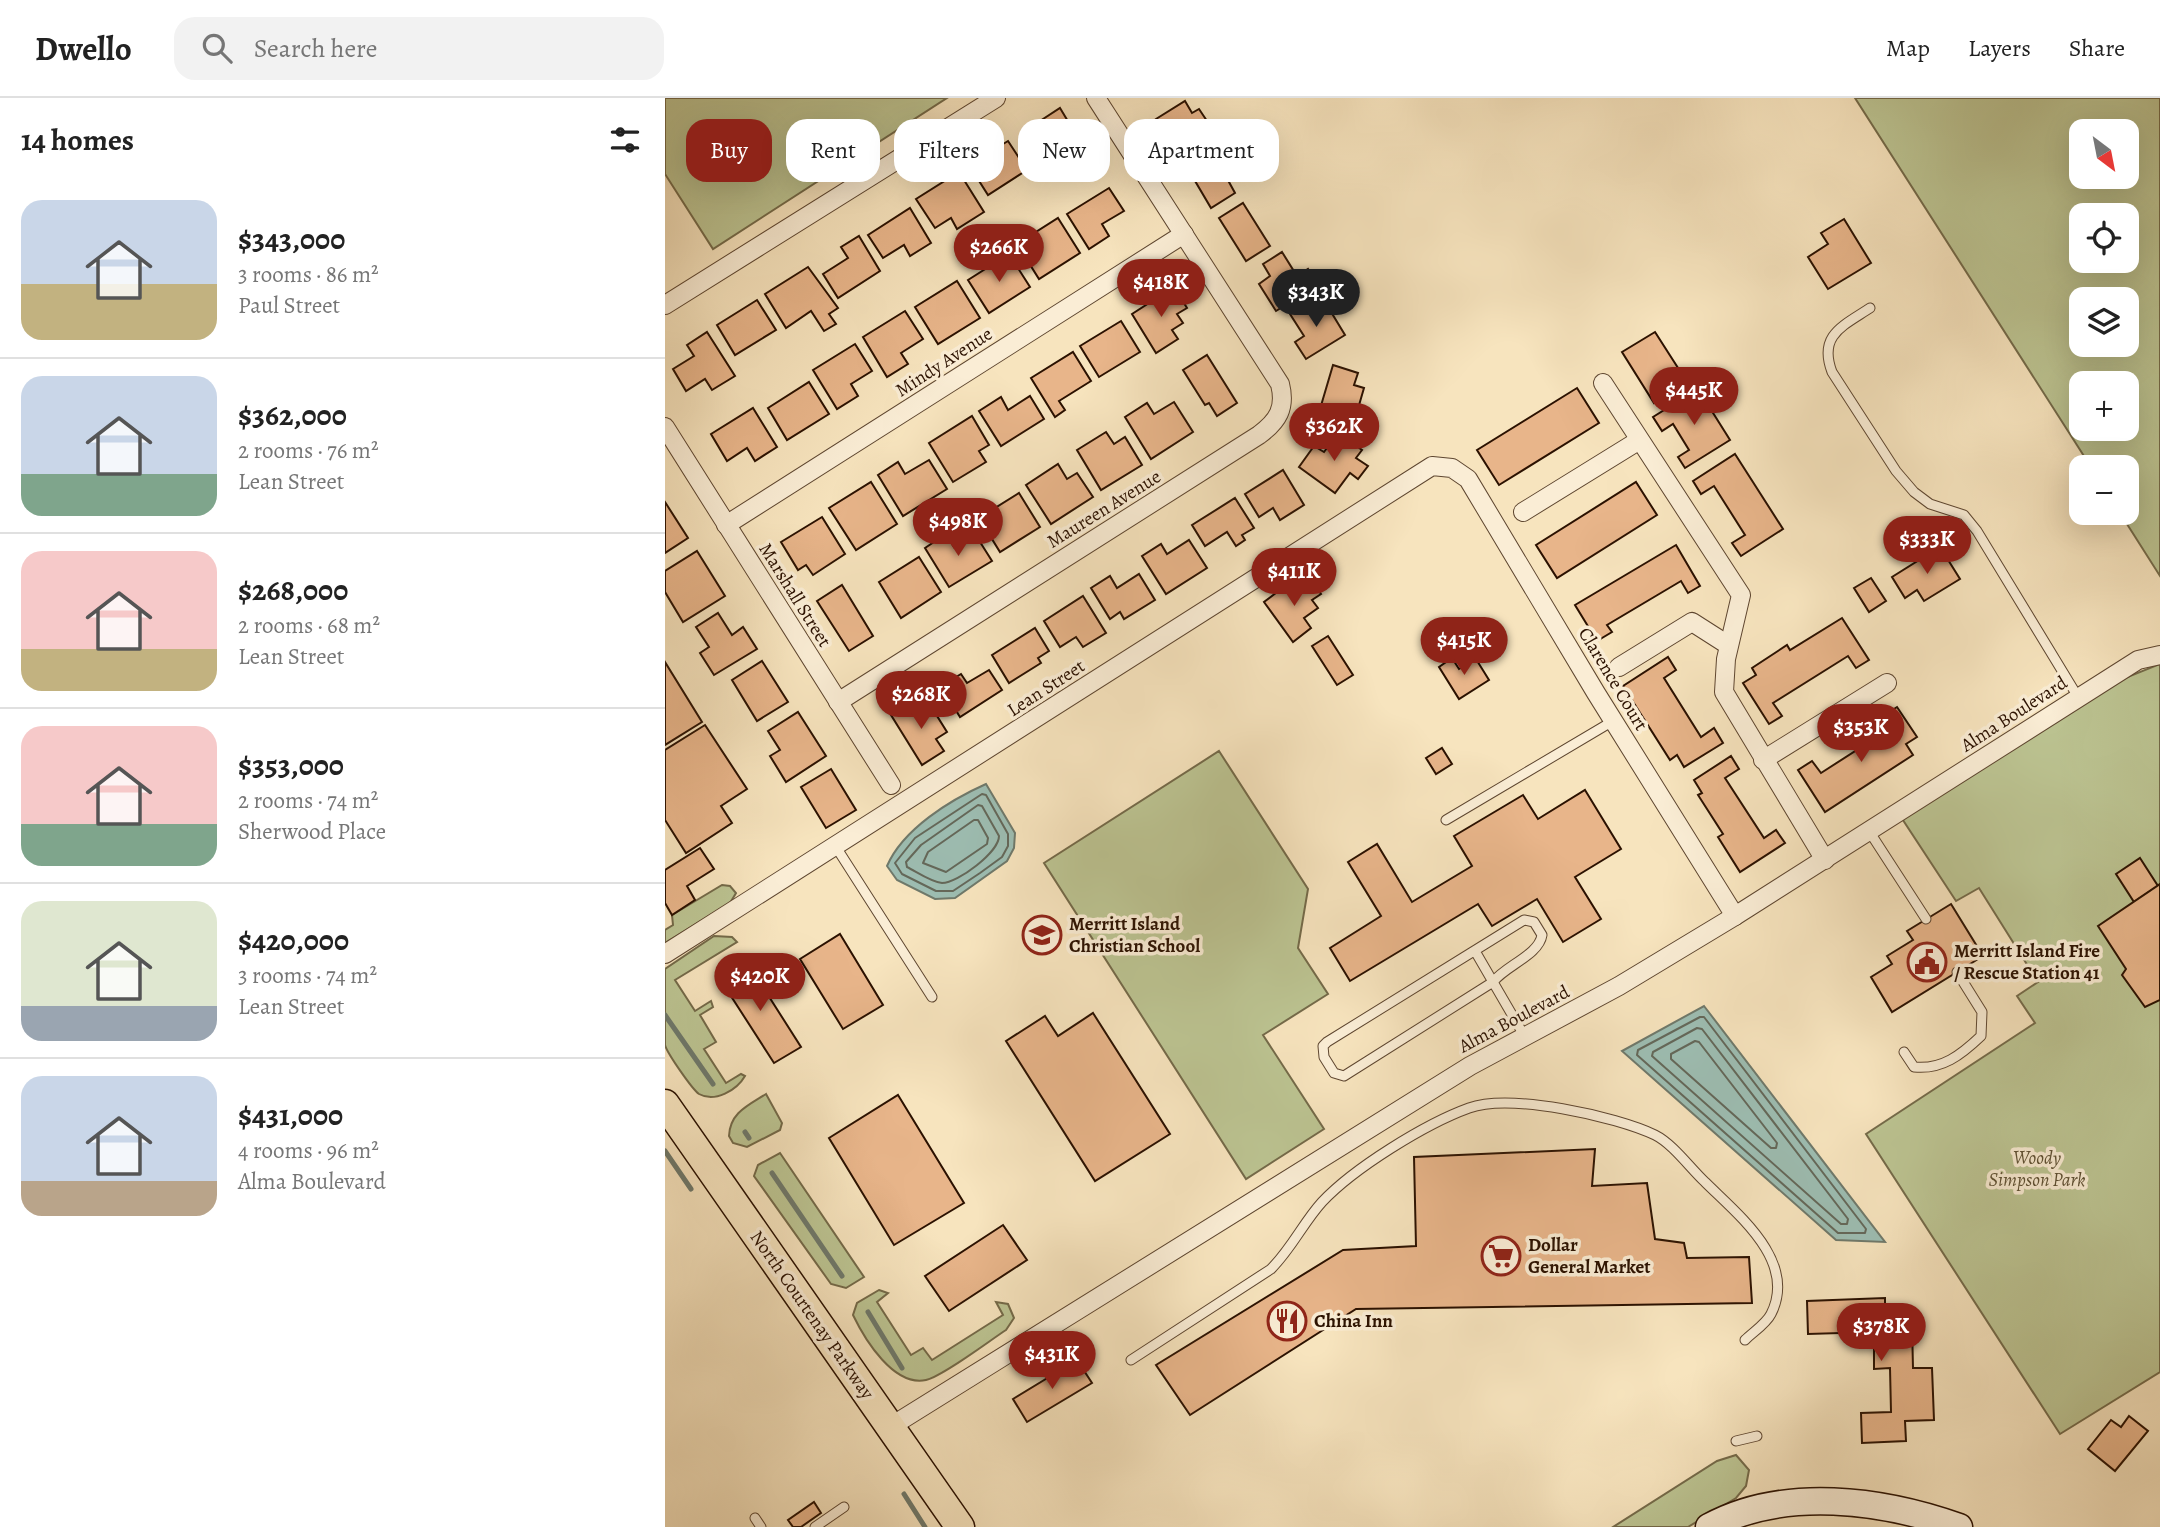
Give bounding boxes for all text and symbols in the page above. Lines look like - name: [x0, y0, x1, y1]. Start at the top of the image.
- search box: [174, 17, 664, 80]
- text: Dwello: [35, 26, 132, 71]
- icon: search: [198, 29, 236, 67]
- text: Search here: [254, 31, 377, 66]
- text: Map: [1886, 32, 1930, 64]
- text: Layers: [1968, 32, 2031, 64]
- text: Share: [2069, 32, 2125, 64]
- chip: Buy: [686, 119, 772, 182]
- chip: Rent: [786, 119, 880, 182]
- chip: Filters: [894, 119, 1004, 182]
- chip: New: [1018, 119, 1110, 182]
- chip: Apartment: [1124, 119, 1279, 182]
- north arrow: [2069, 119, 2139, 189]
- map controls: [2069, 119, 2139, 525]
- text: 14 homes: [21, 120, 134, 160]
- icon: filters: [606, 121, 644, 159]
- button: locate: [2069, 203, 2139, 273]
- text: $343,000: [238, 219, 345, 259]
- pin: $266K: [950, 225, 1048, 284]
- icon: home: [77, 228, 161, 312]
- text: $266K: [970, 231, 1028, 262]
- text: 3 rooms · 86 m²: [238, 259, 379, 290]
- pin: $418K: [1112, 260, 1210, 319]
- text: $418K: [1133, 266, 1189, 297]
- pin: $343K: [1267, 270, 1365, 329]
- text: $343K: [1288, 276, 1344, 307]
- button: layers: [2069, 287, 2139, 357]
- text: Paul Street: [238, 290, 340, 321]
- street label: Mindy Avenue: [890, 321, 998, 403]
- pin: $445K: [1645, 368, 1743, 427]
- button: +: [2069, 371, 2139, 441]
- text: $445K: [1665, 374, 1723, 405]
- text: $362,000: [238, 395, 347, 435]
- icon: home: [77, 404, 161, 488]
- pin: $362K: [1285, 404, 1383, 463]
- text: $362K: [1305, 410, 1363, 441]
- text: 2 rooms · 76 m²: [238, 435, 379, 466]
- button: −: [2069, 455, 2139, 525]
- street label: Maureen Avenue: [1042, 464, 1166, 554]
- text: Lean Street: [238, 466, 344, 497]
- pin: $498K: [909, 498, 1007, 558]
- text: $498K: [929, 505, 987, 536]
- pin: $333K: [1878, 517, 1976, 576]
- text: $333K: [1899, 523, 1955, 554]
- street label: Marshall Street: [753, 538, 837, 652]
- pin: $411K: [1245, 548, 1343, 608]
- text: $411K: [1267, 555, 1321, 586]
- text: $268,000: [238, 570, 348, 610]
- icon: home: [77, 579, 161, 663]
- text: 2 rooms · 68 m²: [238, 610, 380, 641]
- pin: $415K: [1415, 618, 1513, 677]
- street label: Clarence Court: [1572, 622, 1654, 736]
- text: $415K: [1437, 624, 1491, 655]
- text: Lean Street: [238, 641, 344, 672]
- street label: Lean Street: [1002, 653, 1090, 723]
- street label: Alma Boulevard: [1955, 669, 2073, 759]
- pin: $268K: [872, 672, 970, 731]
- text: $268K: [892, 678, 950, 709]
- pin: $353K: [1812, 704, 1910, 764]
- text: $353K: [1833, 711, 1889, 742]
- text: $353,000: [238, 745, 344, 785]
- icon: home: [77, 754, 161, 838]
- text: 2 rooms · 74 m²: [238, 785, 378, 816]
- text: Sherwood Place: [238, 816, 386, 847]
- place label: Merritt Island Christian School: [1069, 911, 1200, 959]
- school or university icon: Merritt Island Christian School: [1021, 914, 1063, 956]
- text: $420,000: [238, 920, 349, 960]
- icon: home: [77, 929, 161, 1013]
- place label: Merritt Island Fire / Rescue Station 41: [1954, 938, 2100, 986]
- public building icon: Merritt Island Fire / Rescue Station 41: [1906, 941, 1948, 983]
- pin: $420K: [711, 954, 809, 1013]
- text: 3 rooms · 74 m²: [238, 960, 377, 991]
- text: $420K: [730, 960, 790, 991]
- street label: Alma Boulevard: [1453, 978, 1575, 1060]
- text: Lean Street: [238, 991, 344, 1022]
- text: $431,000: [238, 1095, 343, 1135]
- icon: home: [77, 1104, 161, 1188]
- text: 4 rooms · 96 m²: [238, 1135, 379, 1166]
- park label: Woody Simpson Park: [1988, 1145, 2086, 1193]
- text: Alma Boulevard: [238, 1166, 386, 1197]
- street label: North Courtenay Parkway: [744, 1225, 880, 1405]
- place label: Dollar General Market: [1528, 1232, 1651, 1280]
- supermarket icon: Dollar General Market: [1480, 1235, 1522, 1277]
- restaurant icon: China Inn: [1266, 1300, 1308, 1342]
- pin: $378K: [1832, 1304, 1930, 1363]
- place label: China Inn: [1314, 1308, 1393, 1334]
- text: $378K: [1853, 1310, 1909, 1341]
- pin: $431K: [1003, 1332, 1101, 1391]
- text: $431K: [1025, 1338, 1079, 1369]

